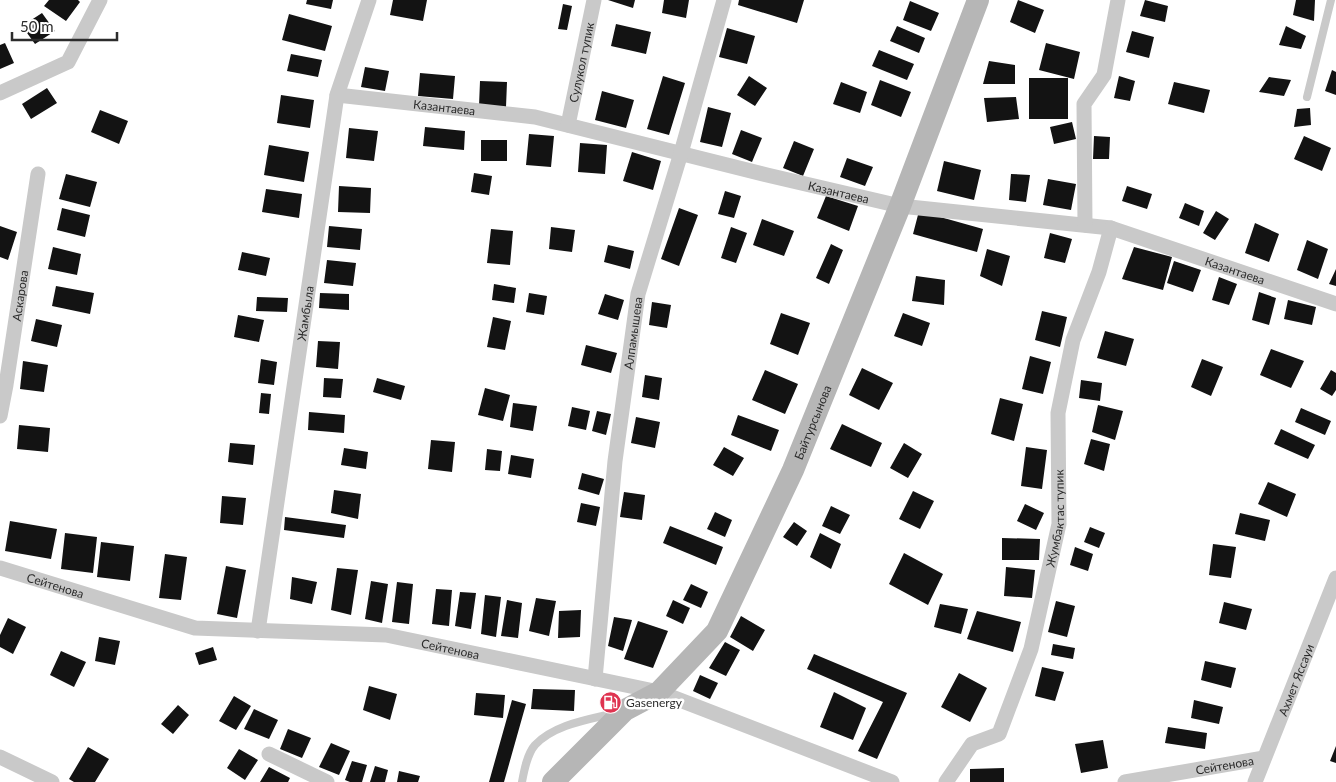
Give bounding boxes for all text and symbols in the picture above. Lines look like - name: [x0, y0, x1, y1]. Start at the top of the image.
- scale bar: [12, 10, 118, 42]
- text: 50 m: [20, 17, 54, 35]
- street label: Сулукол тупик: [565, 20, 597, 104]
- street label: Казантаева: [413, 96, 476, 118]
- street label: Казантаева: [807, 177, 871, 206]
- street label: Казантаева: [1203, 253, 1267, 287]
- street label: Аскарова: [8, 269, 31, 322]
- street label: Жамбыла: [293, 285, 316, 342]
- street label: Алпамышева: [620, 296, 645, 370]
- street label: Байтурсынова: [791, 383, 834, 462]
- street label: Жумбактас тупик: [1042, 469, 1067, 569]
- street label: Сейтенова: [25, 569, 86, 601]
- street label: Сейтенова: [420, 635, 481, 662]
- street label: Ахмет Яссауи: [1275, 642, 1317, 718]
- fuel station icon: Gasenergy: [598, 690, 622, 714]
- place label: Gasenergy: [626, 695, 683, 710]
- street label: Сейтенова: [1194, 752, 1255, 777]

